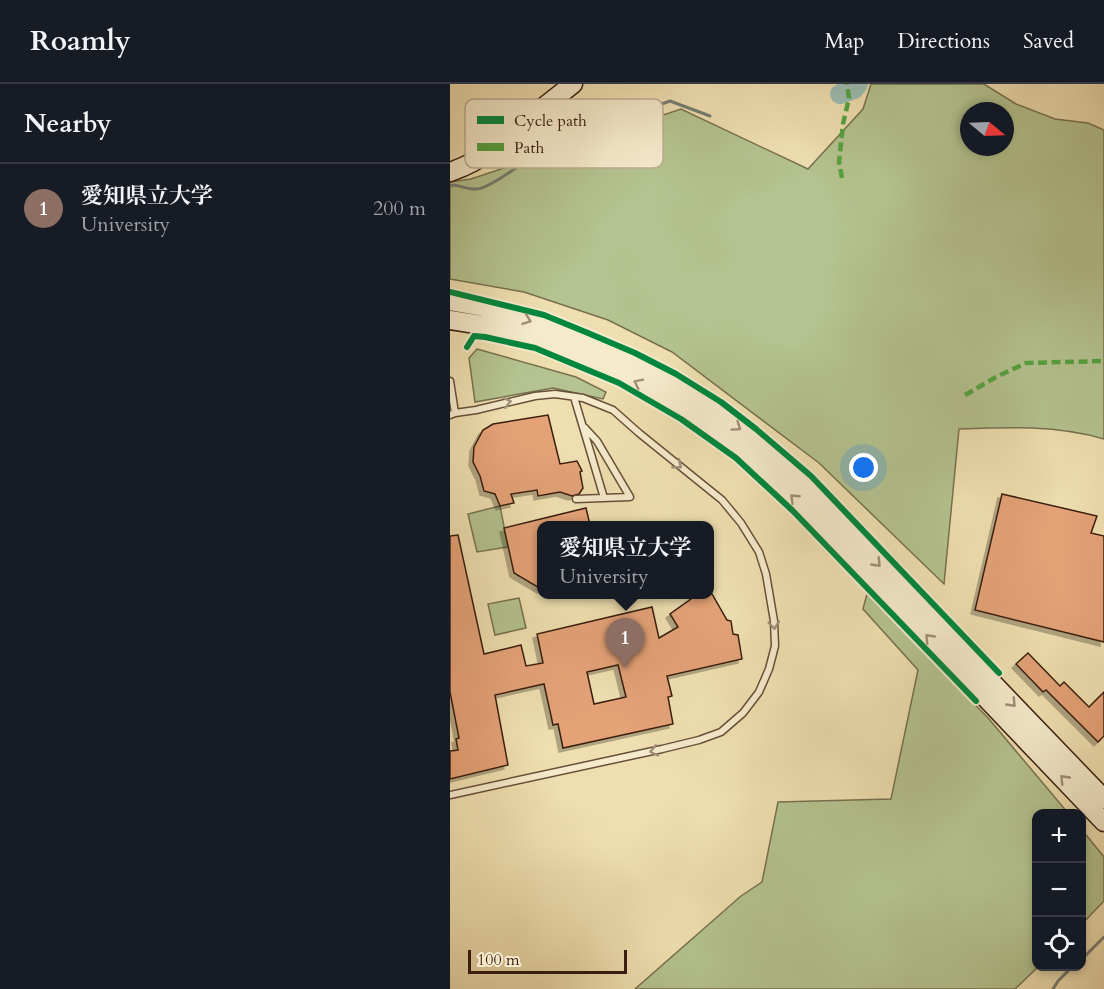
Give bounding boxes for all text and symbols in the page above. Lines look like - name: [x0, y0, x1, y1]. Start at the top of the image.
- text: Roamly: [30, 22, 131, 60]
- text: Map: [824, 27, 864, 56]
- text: Directions: [897, 27, 990, 56]
- text: Saved: [1023, 27, 1074, 56]
- legend: [465, 99, 663, 168]
- north arrow: [960, 102, 1014, 156]
- text: Nearby: [24, 106, 112, 141]
- text: Cycle path: [514, 110, 587, 132]
- text: Path: [514, 137, 544, 159]
- text: 愛知県立大学: [81, 181, 213, 211]
- text: 1: [38, 195, 49, 222]
- text: 200 m: [373, 195, 426, 222]
- text: University: [81, 211, 170, 238]
- one-way arrow: [521, 313, 532, 326]
- one-way arrow: [633, 378, 644, 390]
- one-way arrow: [502, 397, 512, 410]
- one-way arrow: [731, 420, 742, 431]
- your location: [849, 453, 878, 482]
- one-way arrow: [672, 457, 683, 468]
- one-way arrow: [790, 494, 801, 505]
- popup: [537, 521, 714, 599]
- text: 愛知県立大学: [559, 533, 692, 563]
- one-way arrow: [870, 556, 881, 566]
- text: University: [559, 563, 649, 590]
- pin: 1: [606, 618, 645, 668]
- one-way arrow: [767, 621, 780, 630]
- one-way arrow: [926, 635, 937, 646]
- one-way arrow: [1005, 696, 1016, 707]
- one-way arrow: [649, 744, 659, 757]
- one-way arrow: [1060, 776, 1071, 786]
- map controls: [1032, 809, 1086, 971]
- button: +: [1032, 809, 1086, 863]
- button: −: [1032, 863, 1086, 917]
- button: locate: [1032, 917, 1086, 971]
- scale bar: [468, 947, 627, 974]
- text: 100 m: [477, 949, 519, 971]

